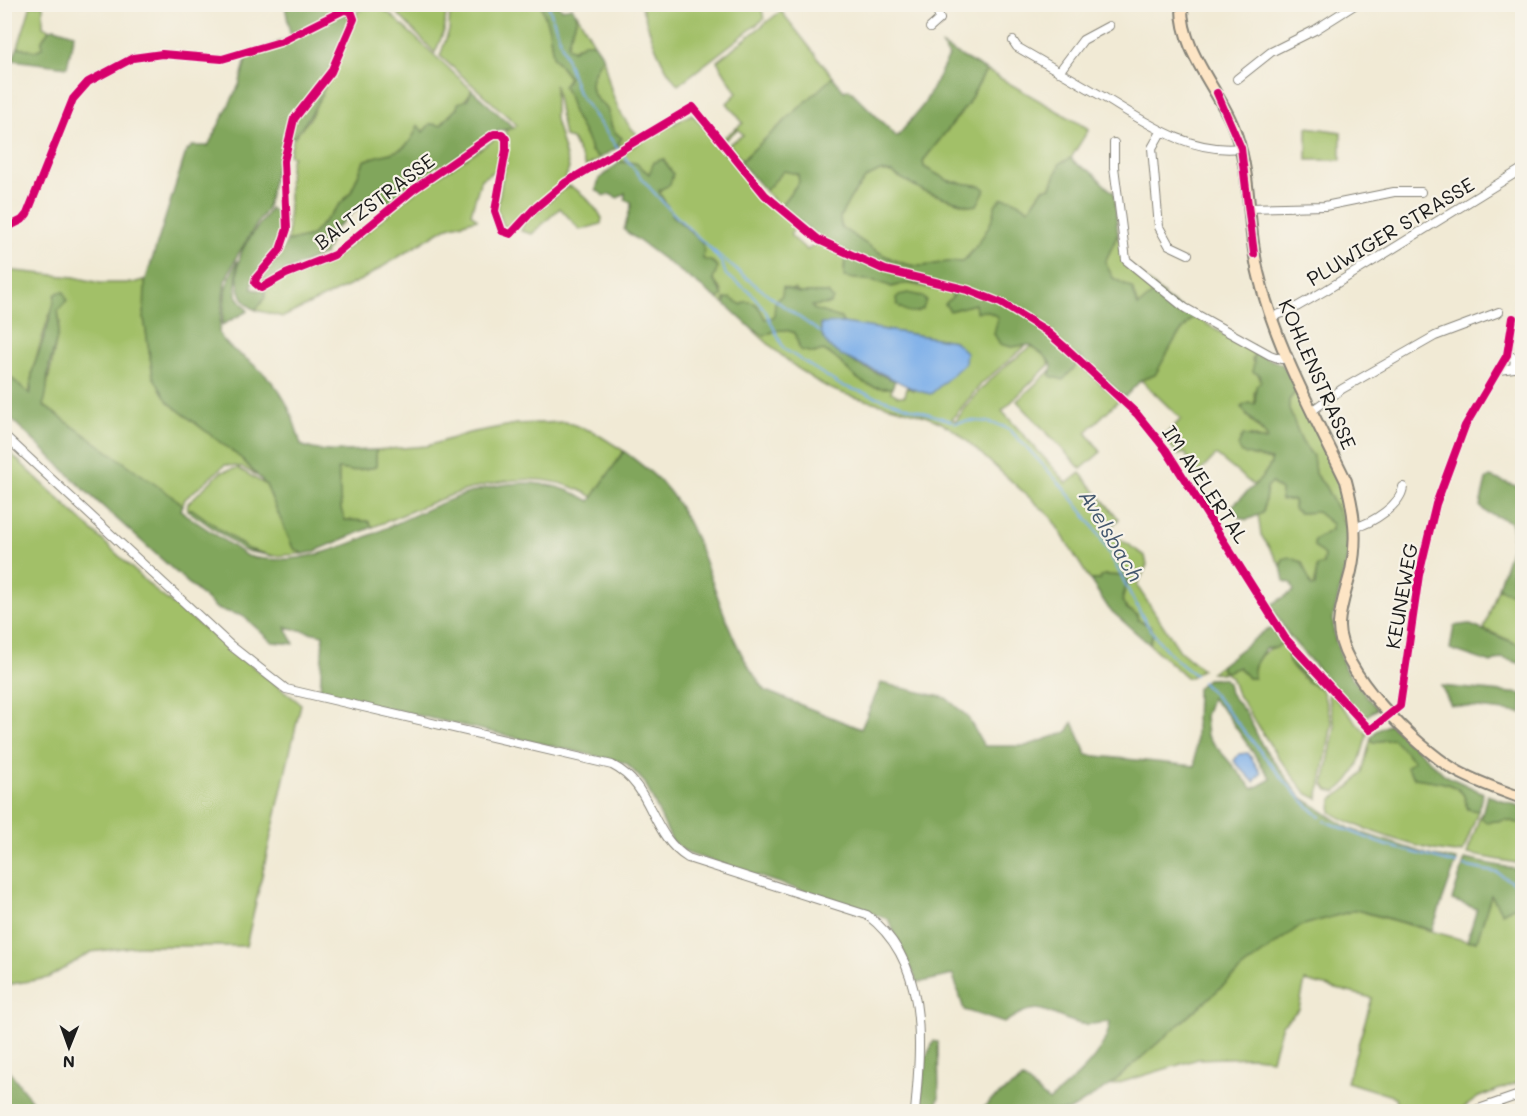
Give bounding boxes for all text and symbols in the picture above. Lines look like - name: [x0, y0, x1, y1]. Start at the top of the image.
- street label: BALTZSTRASSE: [309, 147, 439, 255]
- street label: PLUWIGER STRASSE: [1301, 171, 1479, 291]
- street label: KOHLENSTRASSE: [1273, 295, 1363, 453]
- street label: IM AVELERTAL: [1157, 420, 1255, 548]
- water label: Avelsbach: [1074, 484, 1150, 586]
- street label: KEUNEWEG: [1379, 541, 1423, 651]
- north arrow: [39, 1017, 99, 1077]
- text: N: [62, 1052, 75, 1073]

